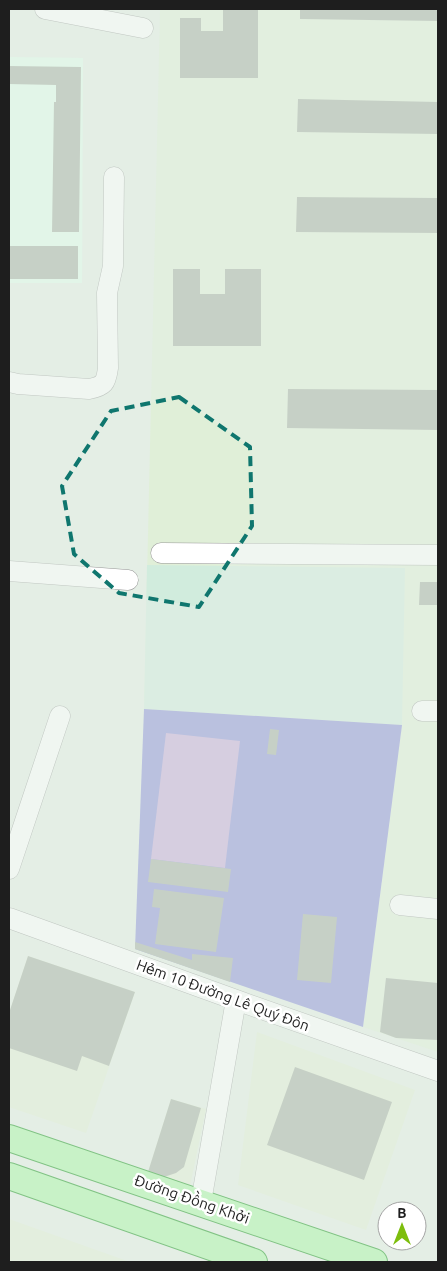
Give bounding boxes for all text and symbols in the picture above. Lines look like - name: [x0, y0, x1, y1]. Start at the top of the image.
- street label: Hẻm 10 Đường Lê Quý Đôn: [134, 956, 312, 1034]
- street label: Đường Đồng Khởi: [132, 1170, 252, 1227]
- north arrow: [377, 1201, 427, 1251]
- text: B: [397, 1205, 407, 1221]

